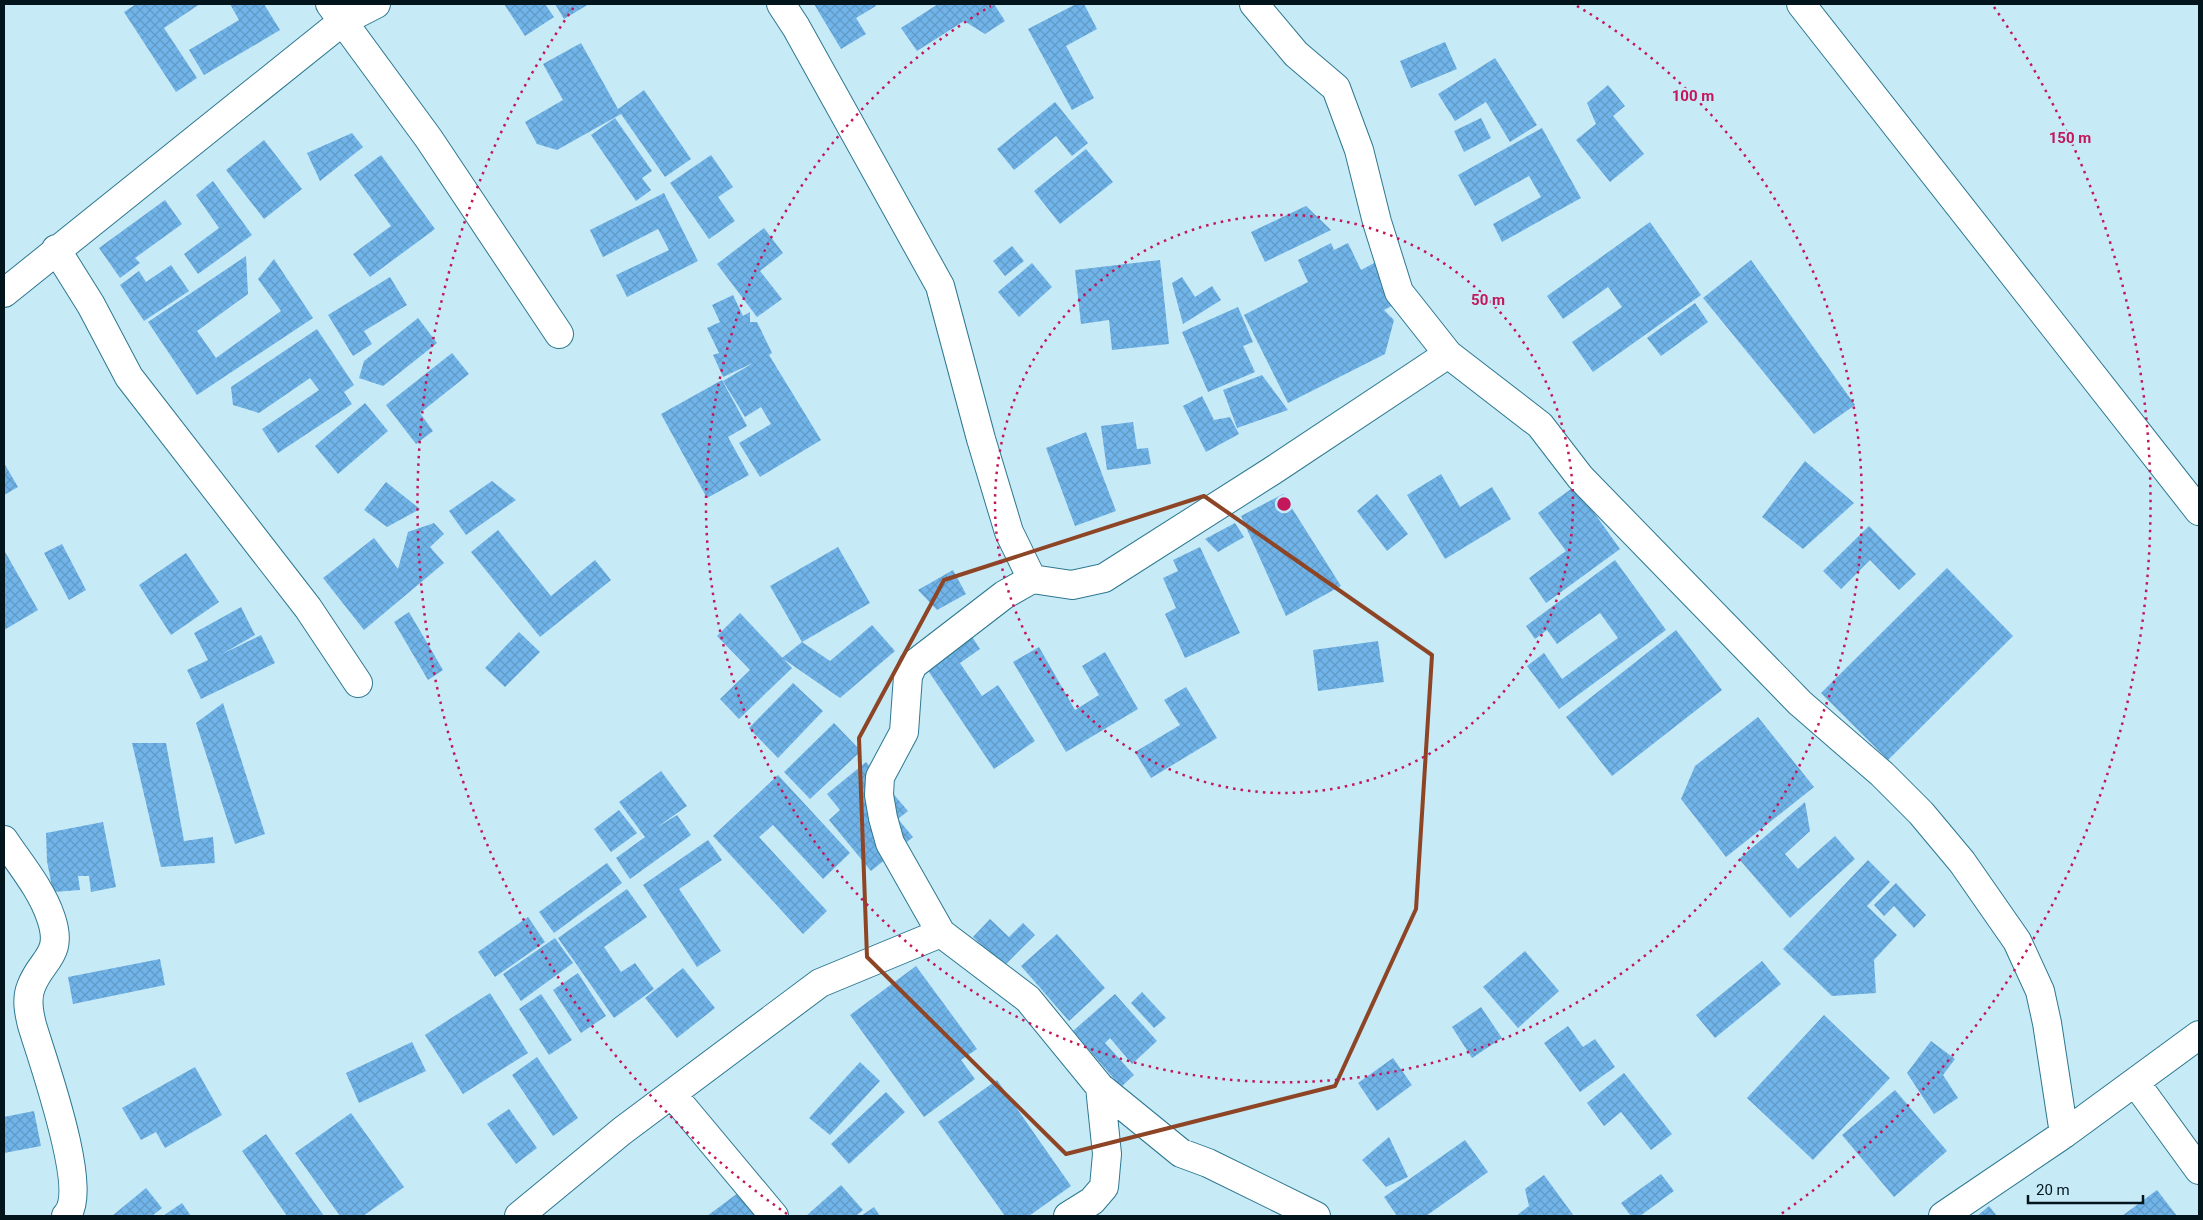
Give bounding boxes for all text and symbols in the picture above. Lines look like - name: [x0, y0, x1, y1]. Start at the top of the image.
- text: 100 m: [1672, 87, 1714, 105]
- text: 150 m: [2049, 129, 2091, 147]
- text: 50 m: [1471, 291, 1505, 309]
- centre of rings: [1275, 495, 1293, 513]
- scale bar: [2028, 1172, 2143, 1204]
- text: 20 m: [2036, 1181, 2070, 1199]

